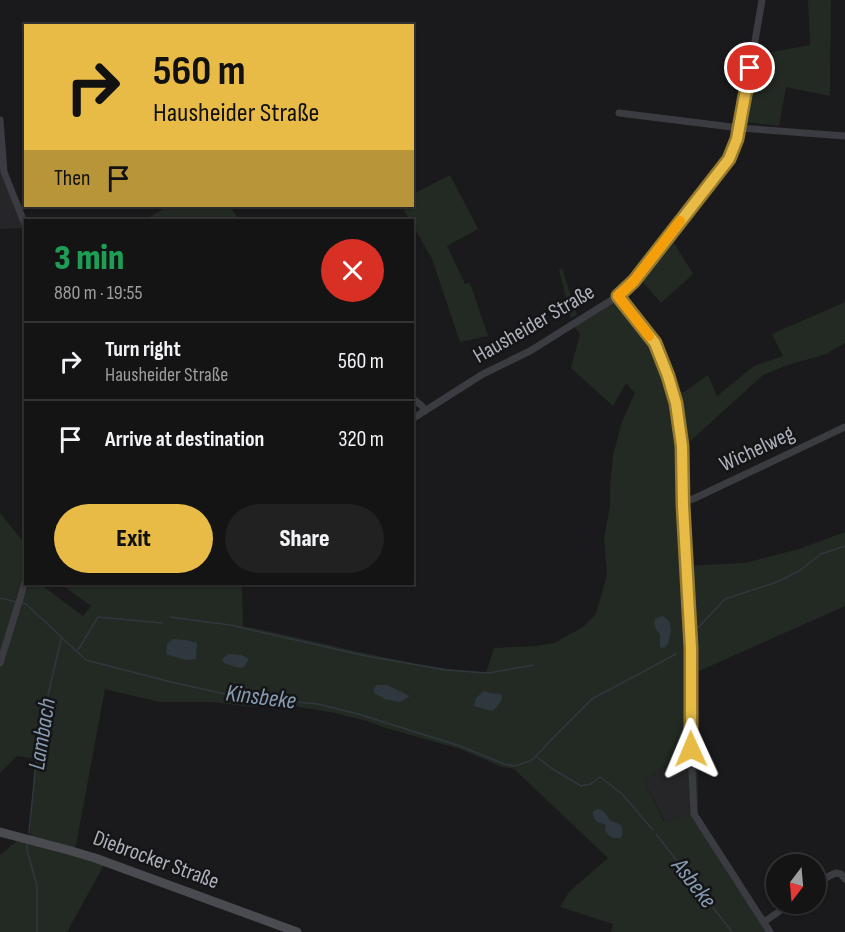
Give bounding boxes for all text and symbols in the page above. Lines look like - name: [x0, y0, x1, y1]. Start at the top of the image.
- pin: [724, 42, 775, 93]
- text: 560 m: [153, 46, 246, 97]
- icon: right: [54, 48, 132, 126]
- icon: arrive: [733, 51, 766, 84]
- text: Hausheider Straße: [153, 97, 319, 129]
- icon: arrive: [102, 162, 135, 195]
- text: Then: [54, 165, 90, 192]
- text: 3 min: [54, 237, 124, 280]
- button: close: [321, 239, 384, 302]
- street label: Hausheider Straße: [469, 278, 599, 370]
- text: 880 m · 19:55: [54, 281, 143, 305]
- text: Turn right: [105, 336, 181, 363]
- icon: right: [54, 345, 87, 378]
- text: 560 m: [338, 348, 384, 375]
- text: Hausheider Straße: [105, 363, 228, 387]
- street label: Wichelweg: [715, 420, 799, 478]
- icon: arrive: [54, 423, 87, 456]
- text: Arrive at destination: [105, 426, 264, 453]
- text: 320 m: [338, 426, 384, 453]
- button: Exit: [54, 504, 213, 573]
- button: Share: [225, 504, 384, 573]
- water label: Kinsbeke: [224, 678, 298, 716]
- water label: Lambach: [22, 696, 62, 772]
- position arrow: [659, 717, 723, 781]
- street label: Diebrocker Straße: [89, 825, 223, 895]
- water label: Asbeke: [665, 851, 723, 914]
- north arrow: [766, 854, 826, 914]
- map controls: [766, 854, 826, 914]

